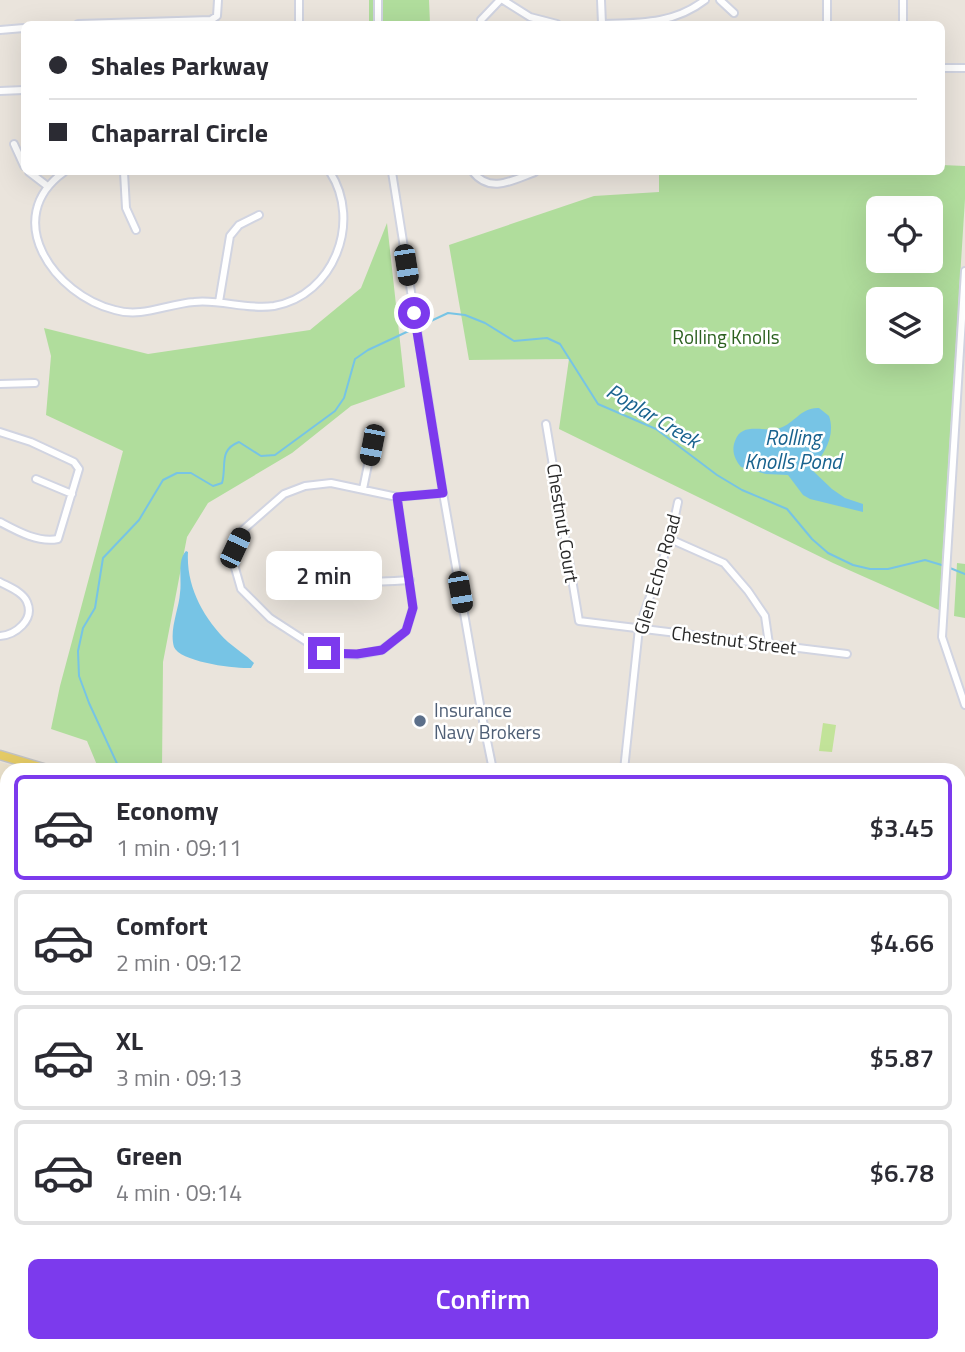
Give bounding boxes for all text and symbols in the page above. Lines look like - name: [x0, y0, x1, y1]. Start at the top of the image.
- text: Shales Parkway: [91, 46, 269, 85]
- text: Chaparral Circle: [91, 113, 268, 152]
- map controls: [866, 196, 943, 364]
- button: locate: [866, 196, 943, 273]
- car: [393, 243, 420, 287]
- button: layers: [866, 287, 943, 364]
- route start: [398, 297, 430, 329]
- park label: Rolling Knolls: [672, 322, 780, 351]
- water label: Poplar Creek: [601, 375, 709, 457]
- water label: Rolling Knolls Pond: [744, 421, 844, 477]
- car: [358, 422, 387, 468]
- street label: Chestnut Court: [540, 461, 587, 585]
- street label: Glen Echo Road: [625, 510, 688, 638]
- car: [217, 525, 254, 571]
- callout: 2 min: [266, 552, 382, 600]
- text: 2 min: [296, 558, 352, 593]
- car: [447, 569, 474, 615]
- street label: Chestnut Street: [670, 617, 799, 662]
- route end: [308, 637, 340, 669]
- place label: Insurance Navy Brokers: [434, 695, 541, 746]
- marker: Insurance Navy Brokers: [412, 713, 428, 729]
- text: Economy: [116, 791, 218, 830]
- icon: car: [32, 796, 95, 859]
- text: $3.45: [870, 808, 934, 847]
- text: 1 min · 09:11: [116, 830, 242, 865]
- text: Comfort: [116, 906, 208, 945]
- icon: car: [32, 911, 95, 974]
- text: $4.66: [870, 923, 934, 962]
- text: 2 min · 09:12: [116, 945, 242, 980]
- text: XL: [116, 1021, 143, 1060]
- icon: car: [32, 1026, 95, 1089]
- text: $5.87: [870, 1038, 934, 1077]
- text: 3 min · 09:13: [116, 1060, 242, 1095]
- text: Green: [116, 1136, 182, 1175]
- icon: car: [32, 1141, 95, 1204]
- text: $6.78: [870, 1153, 934, 1192]
- text: 4 min · 09:14: [116, 1175, 242, 1210]
- button: Confirm: [28, 1259, 938, 1339]

